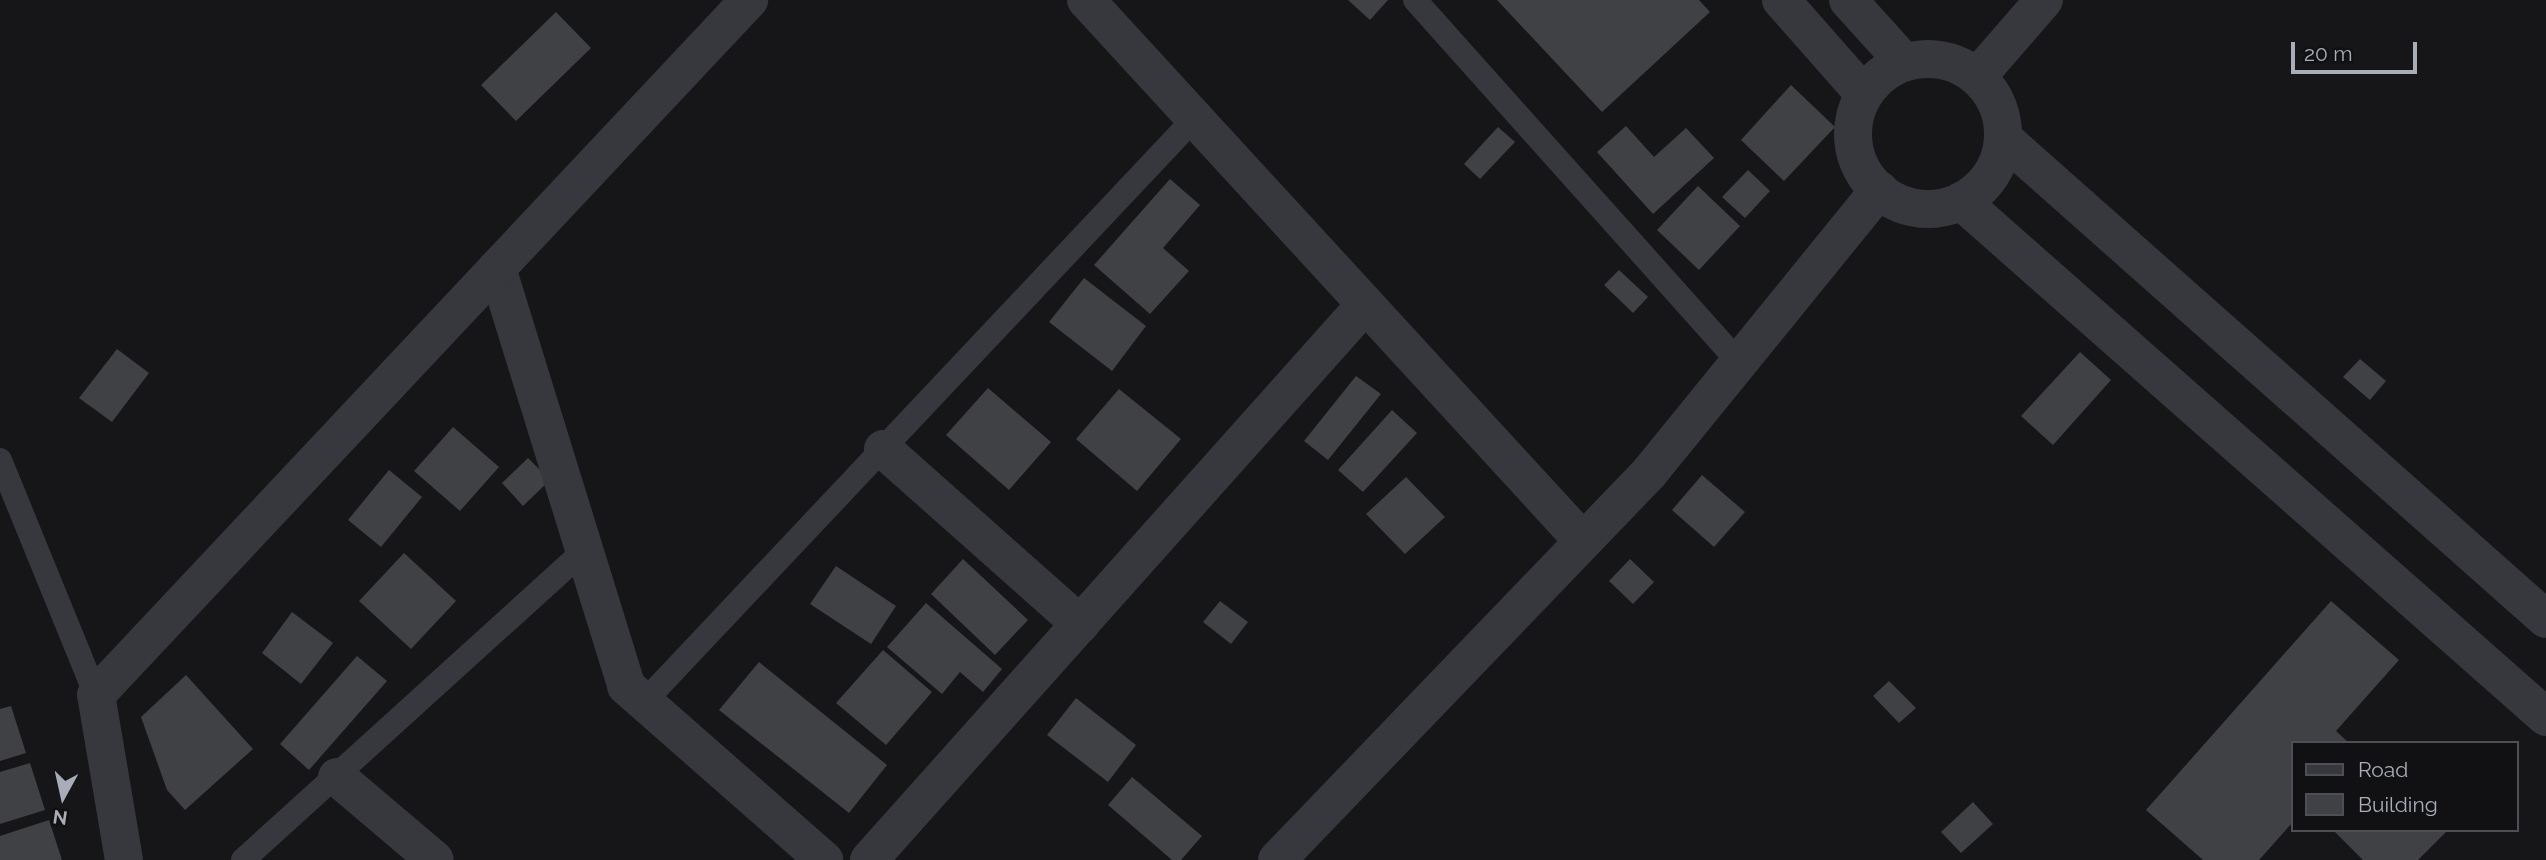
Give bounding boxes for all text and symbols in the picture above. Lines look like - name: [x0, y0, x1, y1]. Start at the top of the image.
- scale bar: [2294, 28, 2420, 72]
- text: 20 m: [2304, 41, 2352, 66]
- legend: [2290, 741, 2518, 832]
- text: Road: [2358, 757, 2408, 782]
- north arrow: [28, 762, 98, 832]
- text: Building: [2358, 792, 2438, 817]
- text: N: [51, 806, 69, 830]

